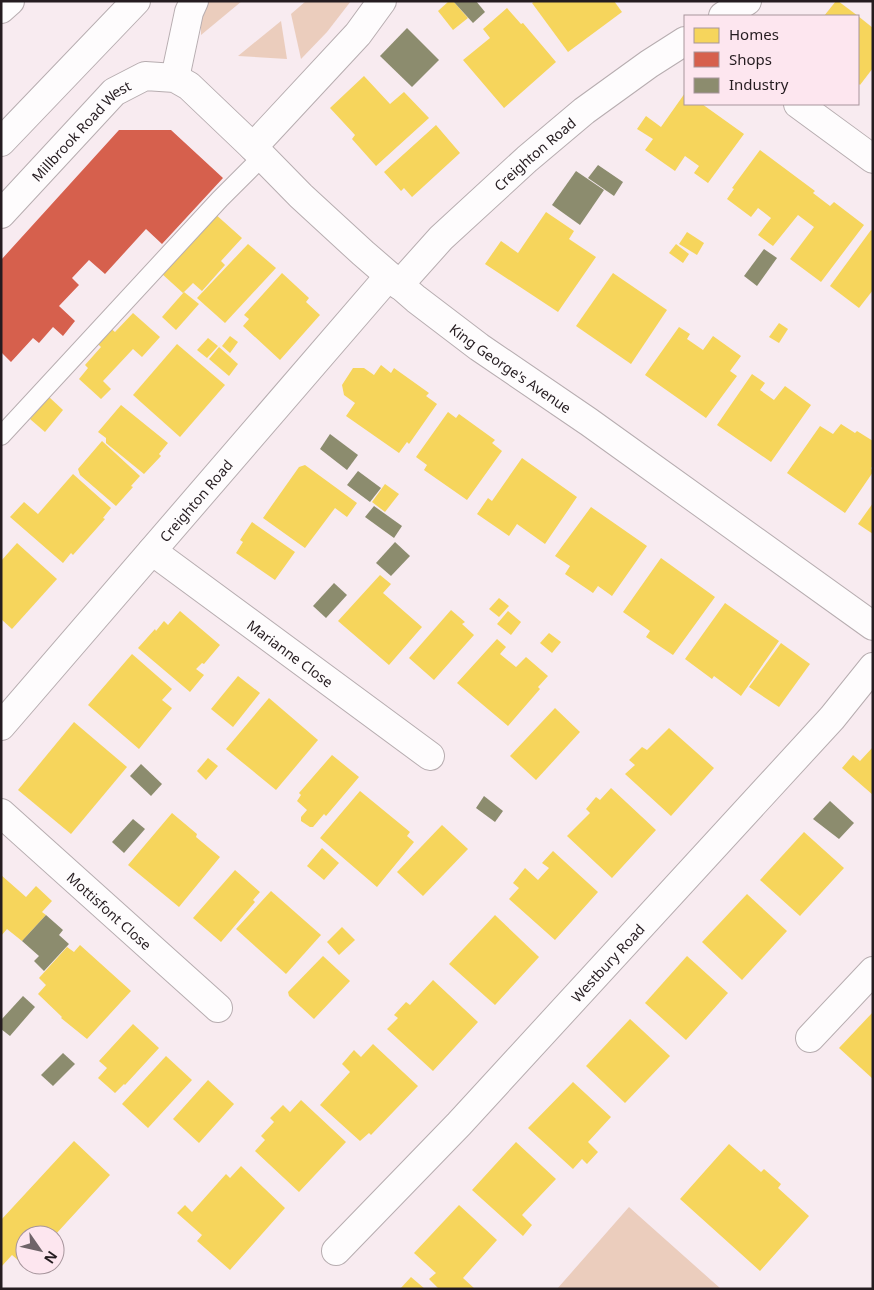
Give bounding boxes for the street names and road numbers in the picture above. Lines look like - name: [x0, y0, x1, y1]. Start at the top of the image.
- street label: Millbrook Road West: [27, 76, 134, 185]
- street label: Creighton Road: [490, 113, 579, 195]
- street label: King George's Avenue: [446, 319, 575, 417]
- street label: Creighton Road: [155, 455, 236, 545]
- street label: Marianne Close: [244, 615, 337, 691]
- street label: Mottisfont Close: [63, 867, 156, 954]
- street label: Westbury Road: [566, 919, 648, 1006]

